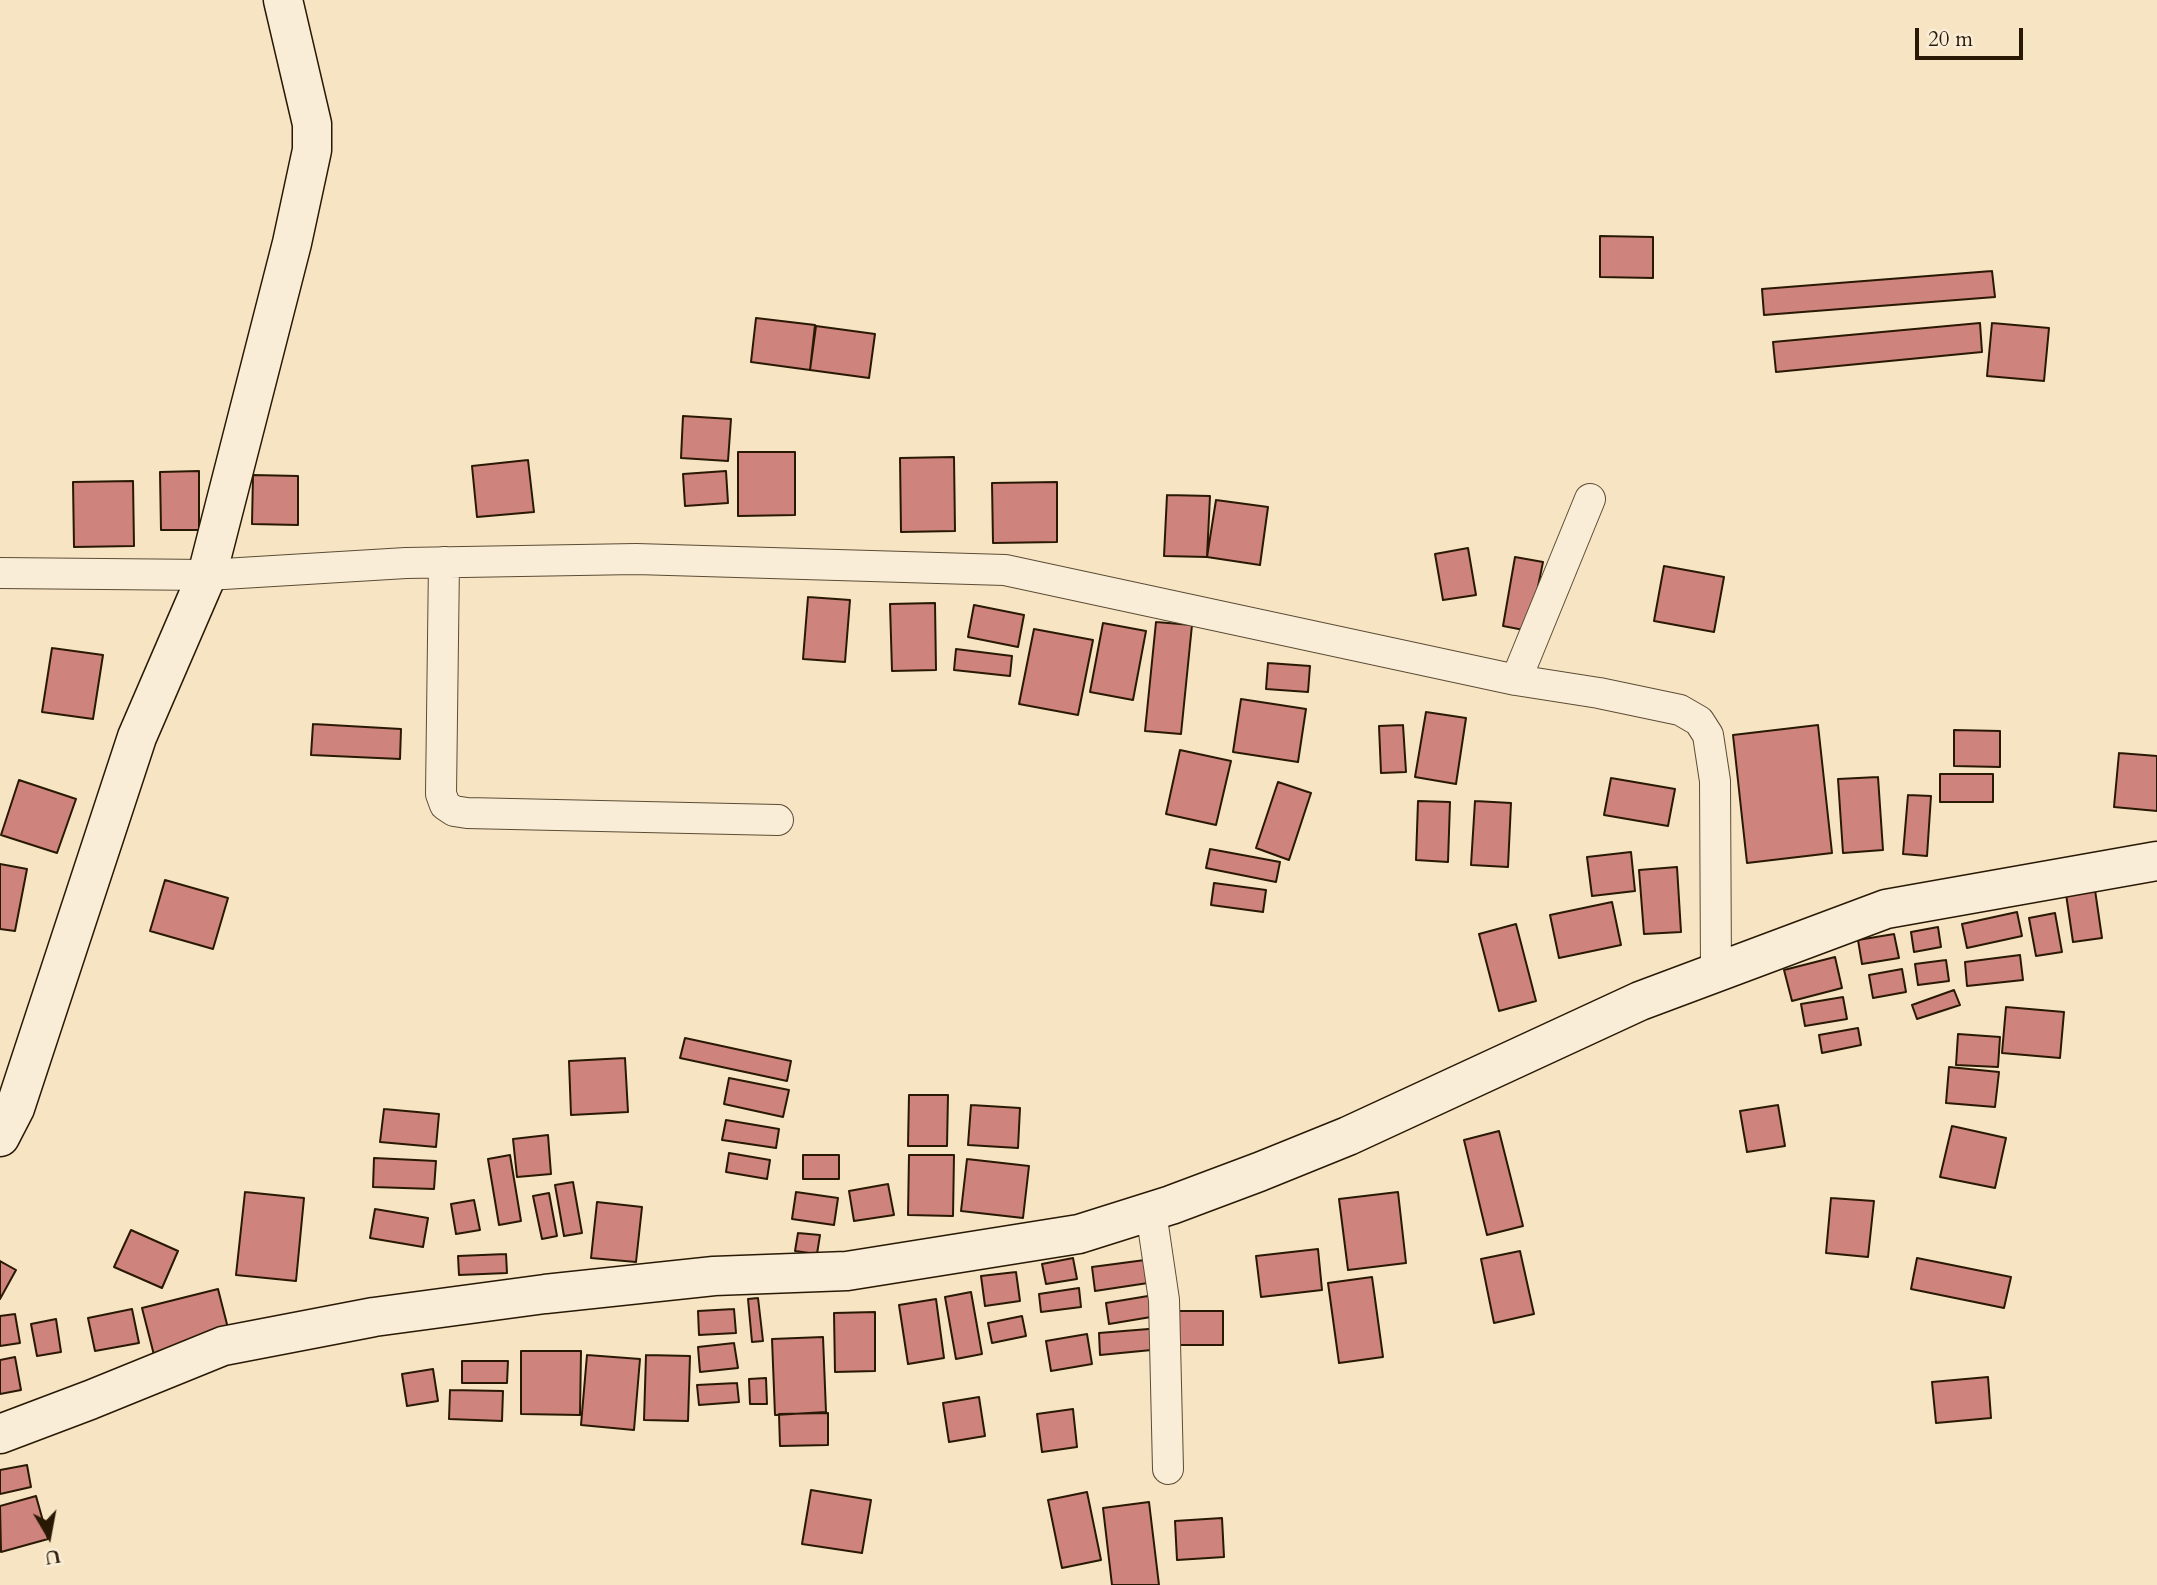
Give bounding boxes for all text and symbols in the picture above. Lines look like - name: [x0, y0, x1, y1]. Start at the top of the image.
- scale bar: [1919, 14, 2028, 58]
- text: 20 m: [1928, 25, 1973, 54]
- north arrow: [14, 1501, 84, 1571]
- text: U: [43, 1543, 63, 1571]

